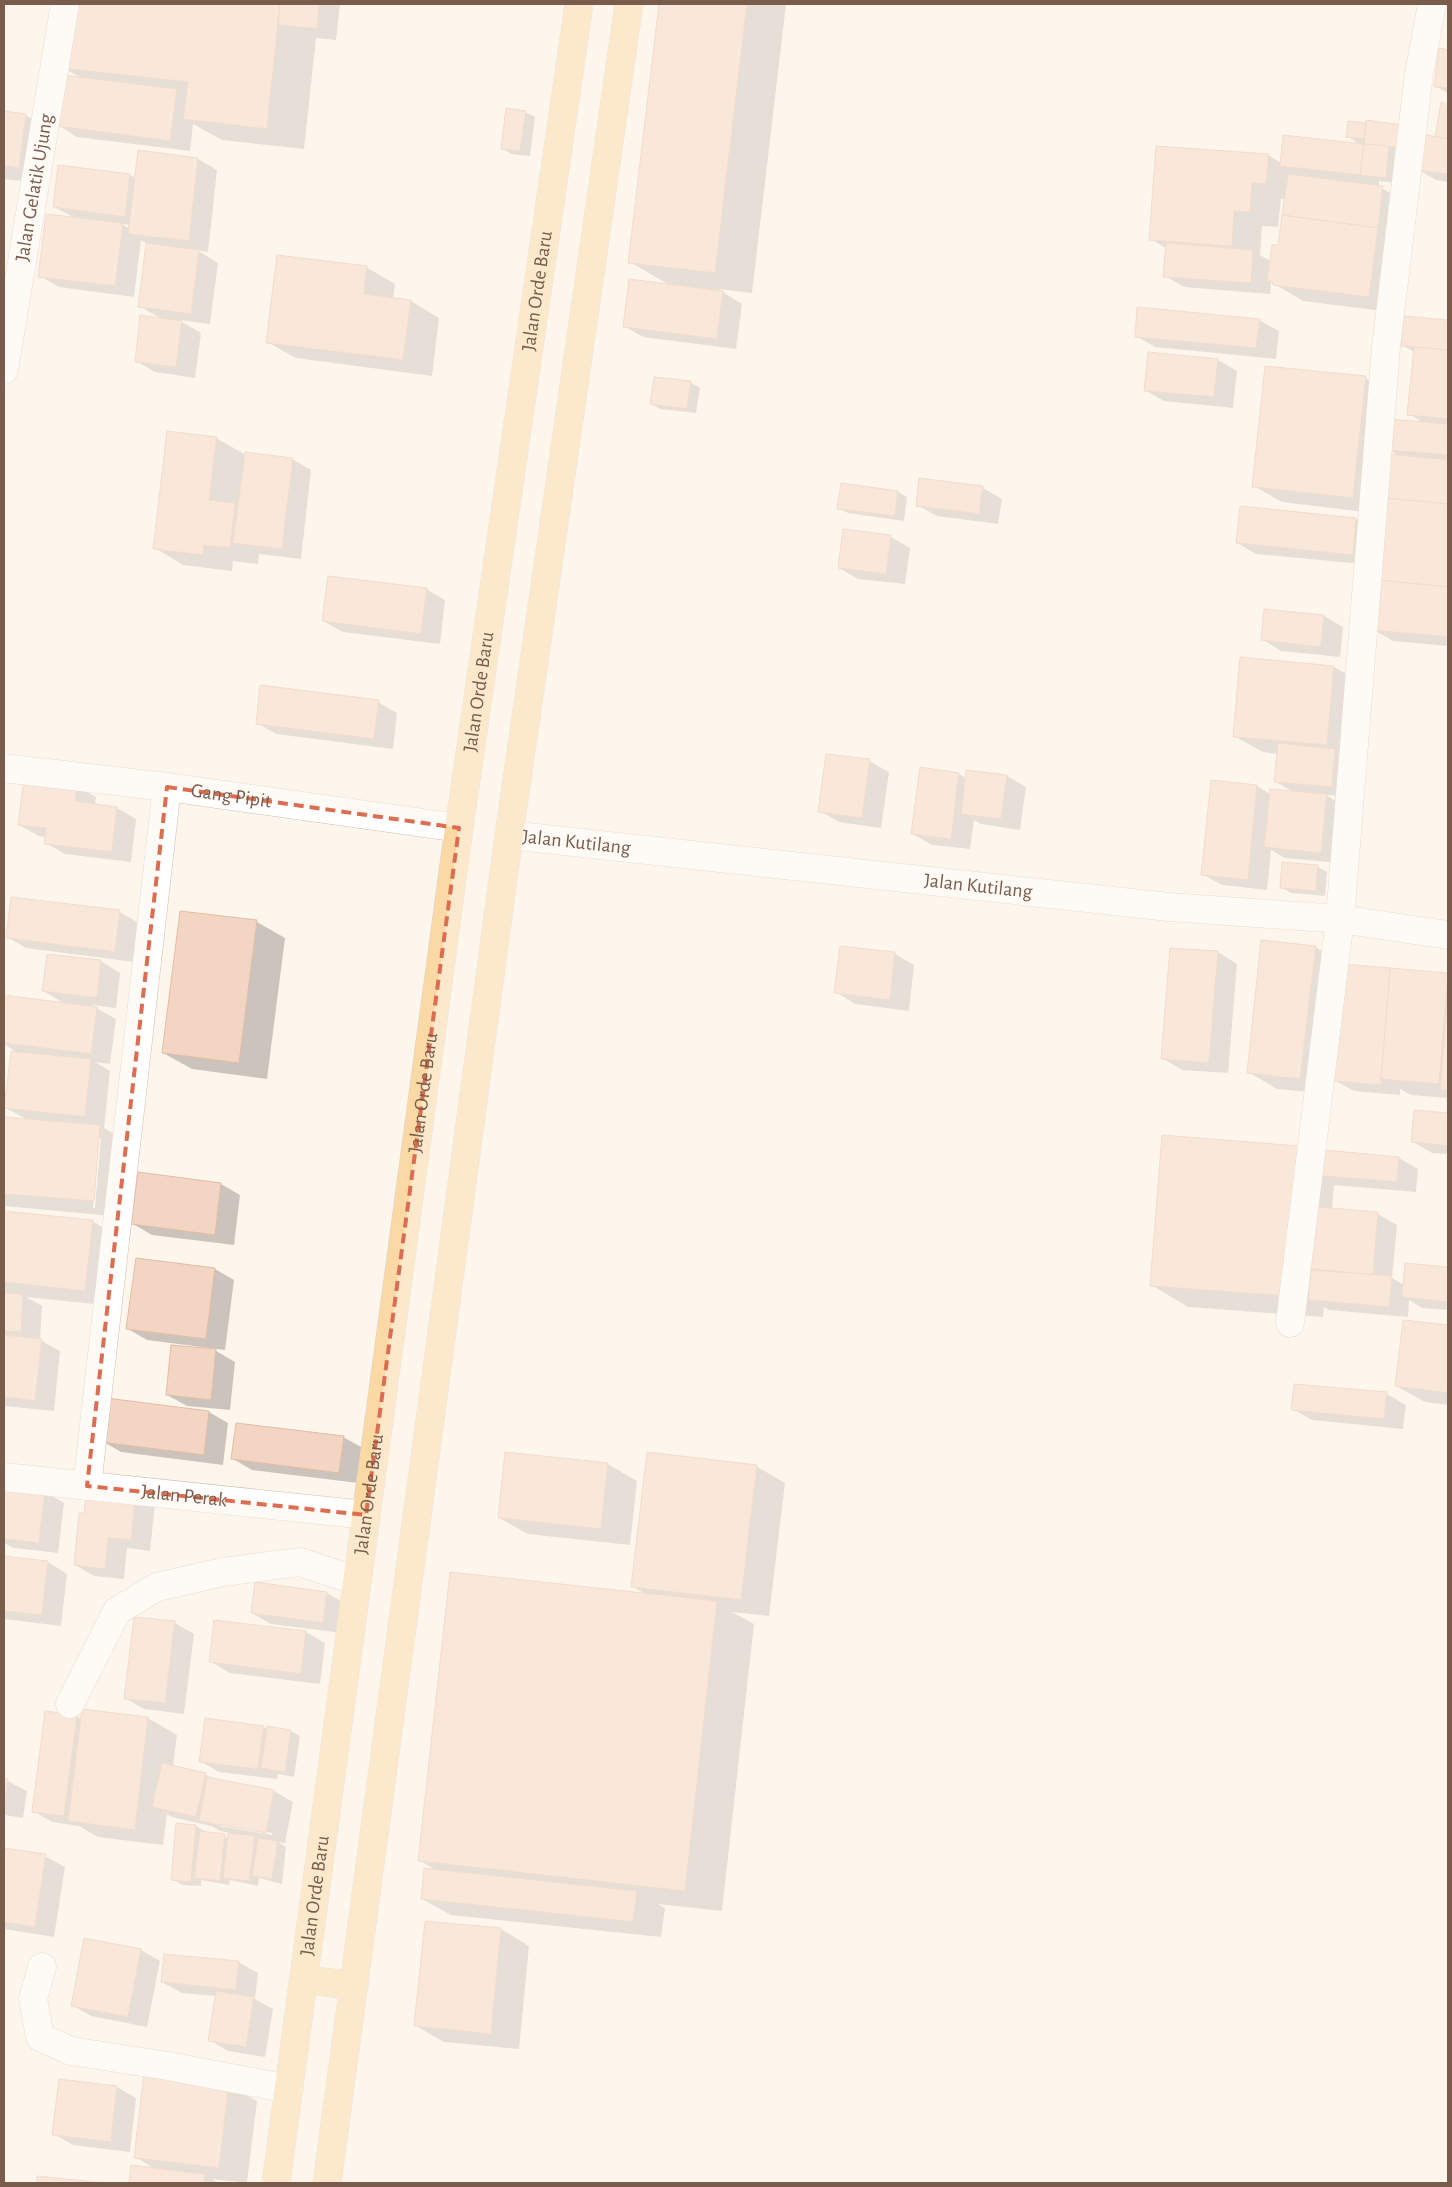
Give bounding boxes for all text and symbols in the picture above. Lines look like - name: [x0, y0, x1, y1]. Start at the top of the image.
- street label: Jalan Gelatik Ujung: [12, 112, 57, 263]
- street label: Jalan Orde Baru: [519, 230, 556, 352]
- street label: Jalan Orde Baru: [460, 630, 497, 753]
- street label: Gang Pipit: [190, 780, 273, 812]
- street label: Jalan Kutilang: [521, 827, 632, 858]
- street label: Jalan Kutilang: [923, 870, 1034, 902]
- street label: Jalan Orde Baru: [405, 1031, 441, 1154]
- street label: Jalan Orde Baru: [351, 1433, 387, 1556]
- street label: Jalan Perak: [140, 1481, 228, 1510]
- street label: Jalan Orde Baru: [297, 1834, 333, 1957]

